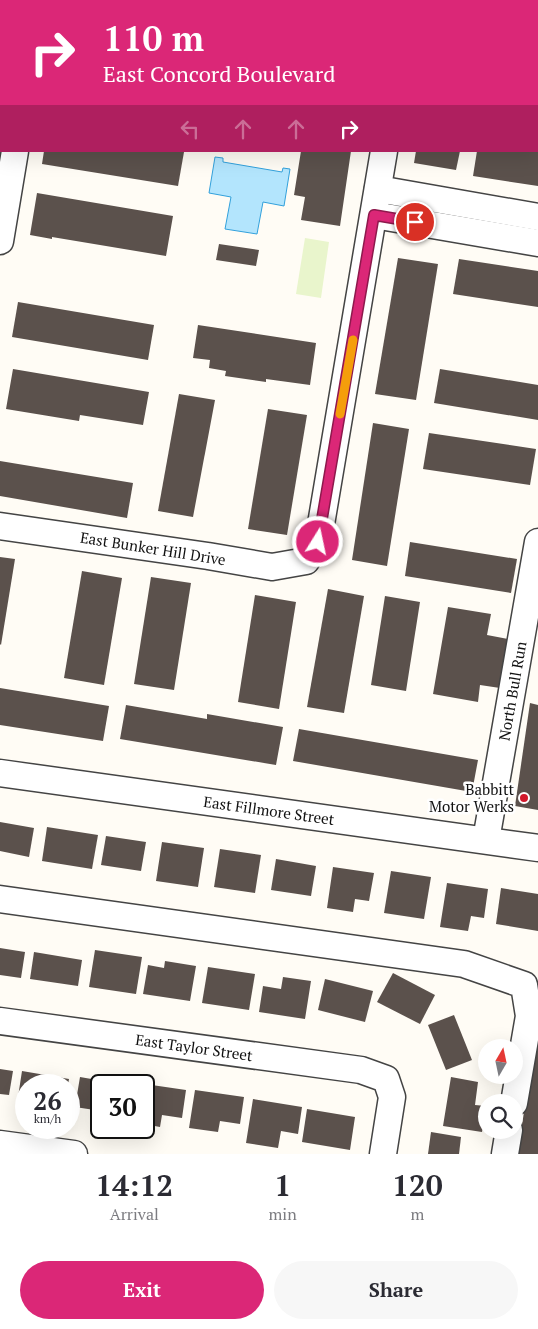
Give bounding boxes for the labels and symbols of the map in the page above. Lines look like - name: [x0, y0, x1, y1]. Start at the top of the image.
- pin: [394, 201, 436, 243]
- position arrow: [291, 515, 343, 567]
- street label: East Bunker Hill Drive: [79, 527, 227, 569]
- street label: North Bull Run: [493, 640, 531, 742]
- place label: Babbitt Motor Werks: [429, 779, 514, 816]
- street label: East Fillmore Street: [202, 791, 336, 829]
- marker: Babbitt Motor Werks: [518, 792, 530, 804]
- street label: East Taylor Street: [134, 1029, 254, 1065]
- north arrow: [478, 1039, 522, 1084]
- speed limit sign: 30: [90, 1074, 155, 1139]

